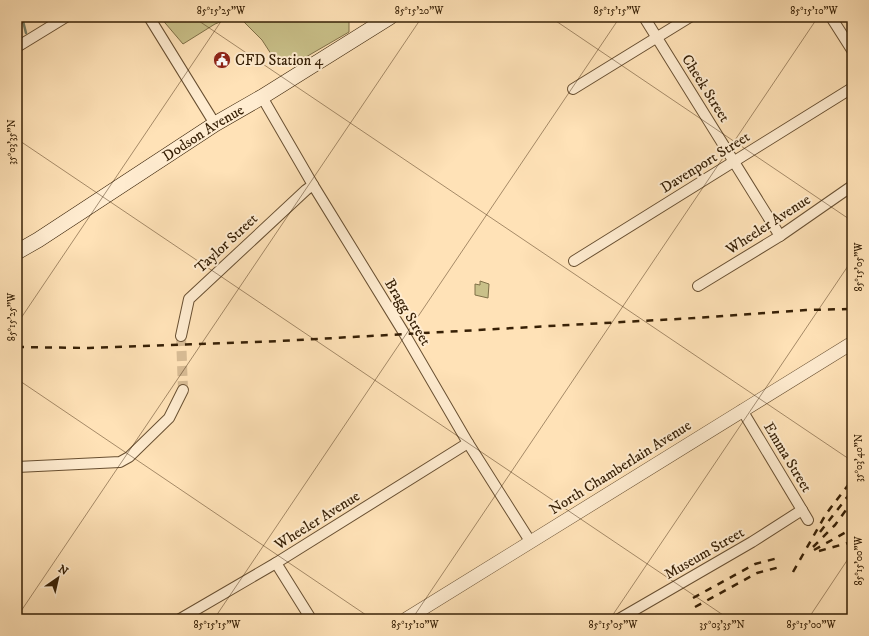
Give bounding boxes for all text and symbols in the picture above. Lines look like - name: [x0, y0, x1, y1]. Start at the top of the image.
- text: 85°15'25"W: [197, 5, 246, 17]
- text: 85°15'20"W: [395, 5, 444, 17]
- text: 85°15'15"W: [593, 5, 641, 17]
- text: 85°15'10"W: [790, 5, 839, 17]
- public building icon: CFD Station 4: [212, 50, 232, 70]
- place label: CFD Station 4: [235, 51, 324, 70]
- street label: Cheek Street: [677, 51, 734, 126]
- street label: Dodson Avenue: [159, 100, 247, 166]
- text: 35°03'35"N: [6, 119, 18, 165]
- street label: Davenport Street: [657, 127, 754, 197]
- street label: Wheeler Avenue: [722, 190, 814, 259]
- street label: Taylor Street: [191, 209, 262, 277]
- text: 85°15'05"W: [853, 242, 865, 291]
- street label: Bragg Street: [380, 275, 435, 349]
- text: 85°15'25"W: [6, 292, 18, 341]
- street label: North Chamberlain Avenue: [546, 416, 695, 519]
- street label: Emma Street: [759, 419, 816, 496]
- text: 35°03'40"N: [853, 434, 865, 482]
- street label: Wheeler Avenue: [270, 487, 363, 555]
- street label: Museum Street: [661, 523, 748, 584]
- text: 85°15'00"W: [853, 536, 865, 586]
- north arrow: [38, 558, 78, 598]
- text: N: [55, 562, 71, 579]
- text: 85°15'15"W: [193, 619, 241, 631]
- text: 85°15'10"W: [391, 619, 440, 631]
- text: 85°15'05"W: [589, 619, 638, 631]
- text: 35°03'35"N: [699, 619, 745, 631]
- text: 85°15'00"W: [786, 619, 836, 631]

